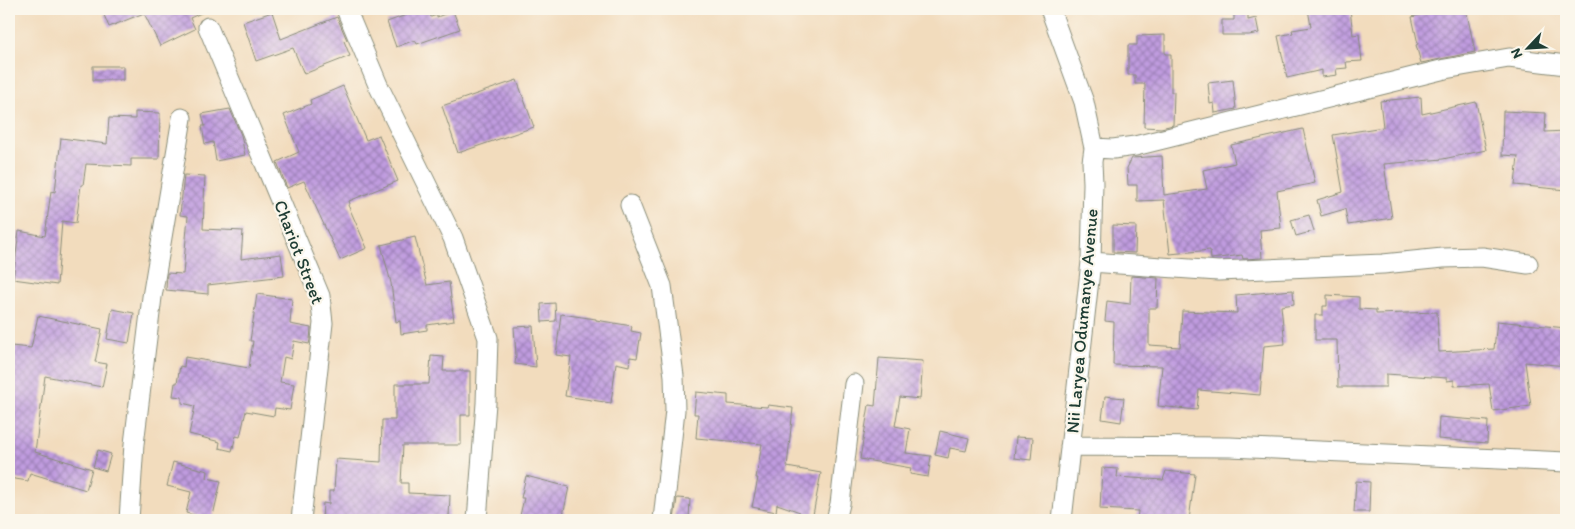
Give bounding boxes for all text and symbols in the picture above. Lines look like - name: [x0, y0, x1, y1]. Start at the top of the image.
- north arrow: [1502, 22, 1552, 72]
- text: N: [1507, 45, 1526, 61]
- street label: Chariot Street: [269, 197, 329, 307]
- street label: Nii Laryea Odumanye Avenue: [1061, 208, 1103, 434]

